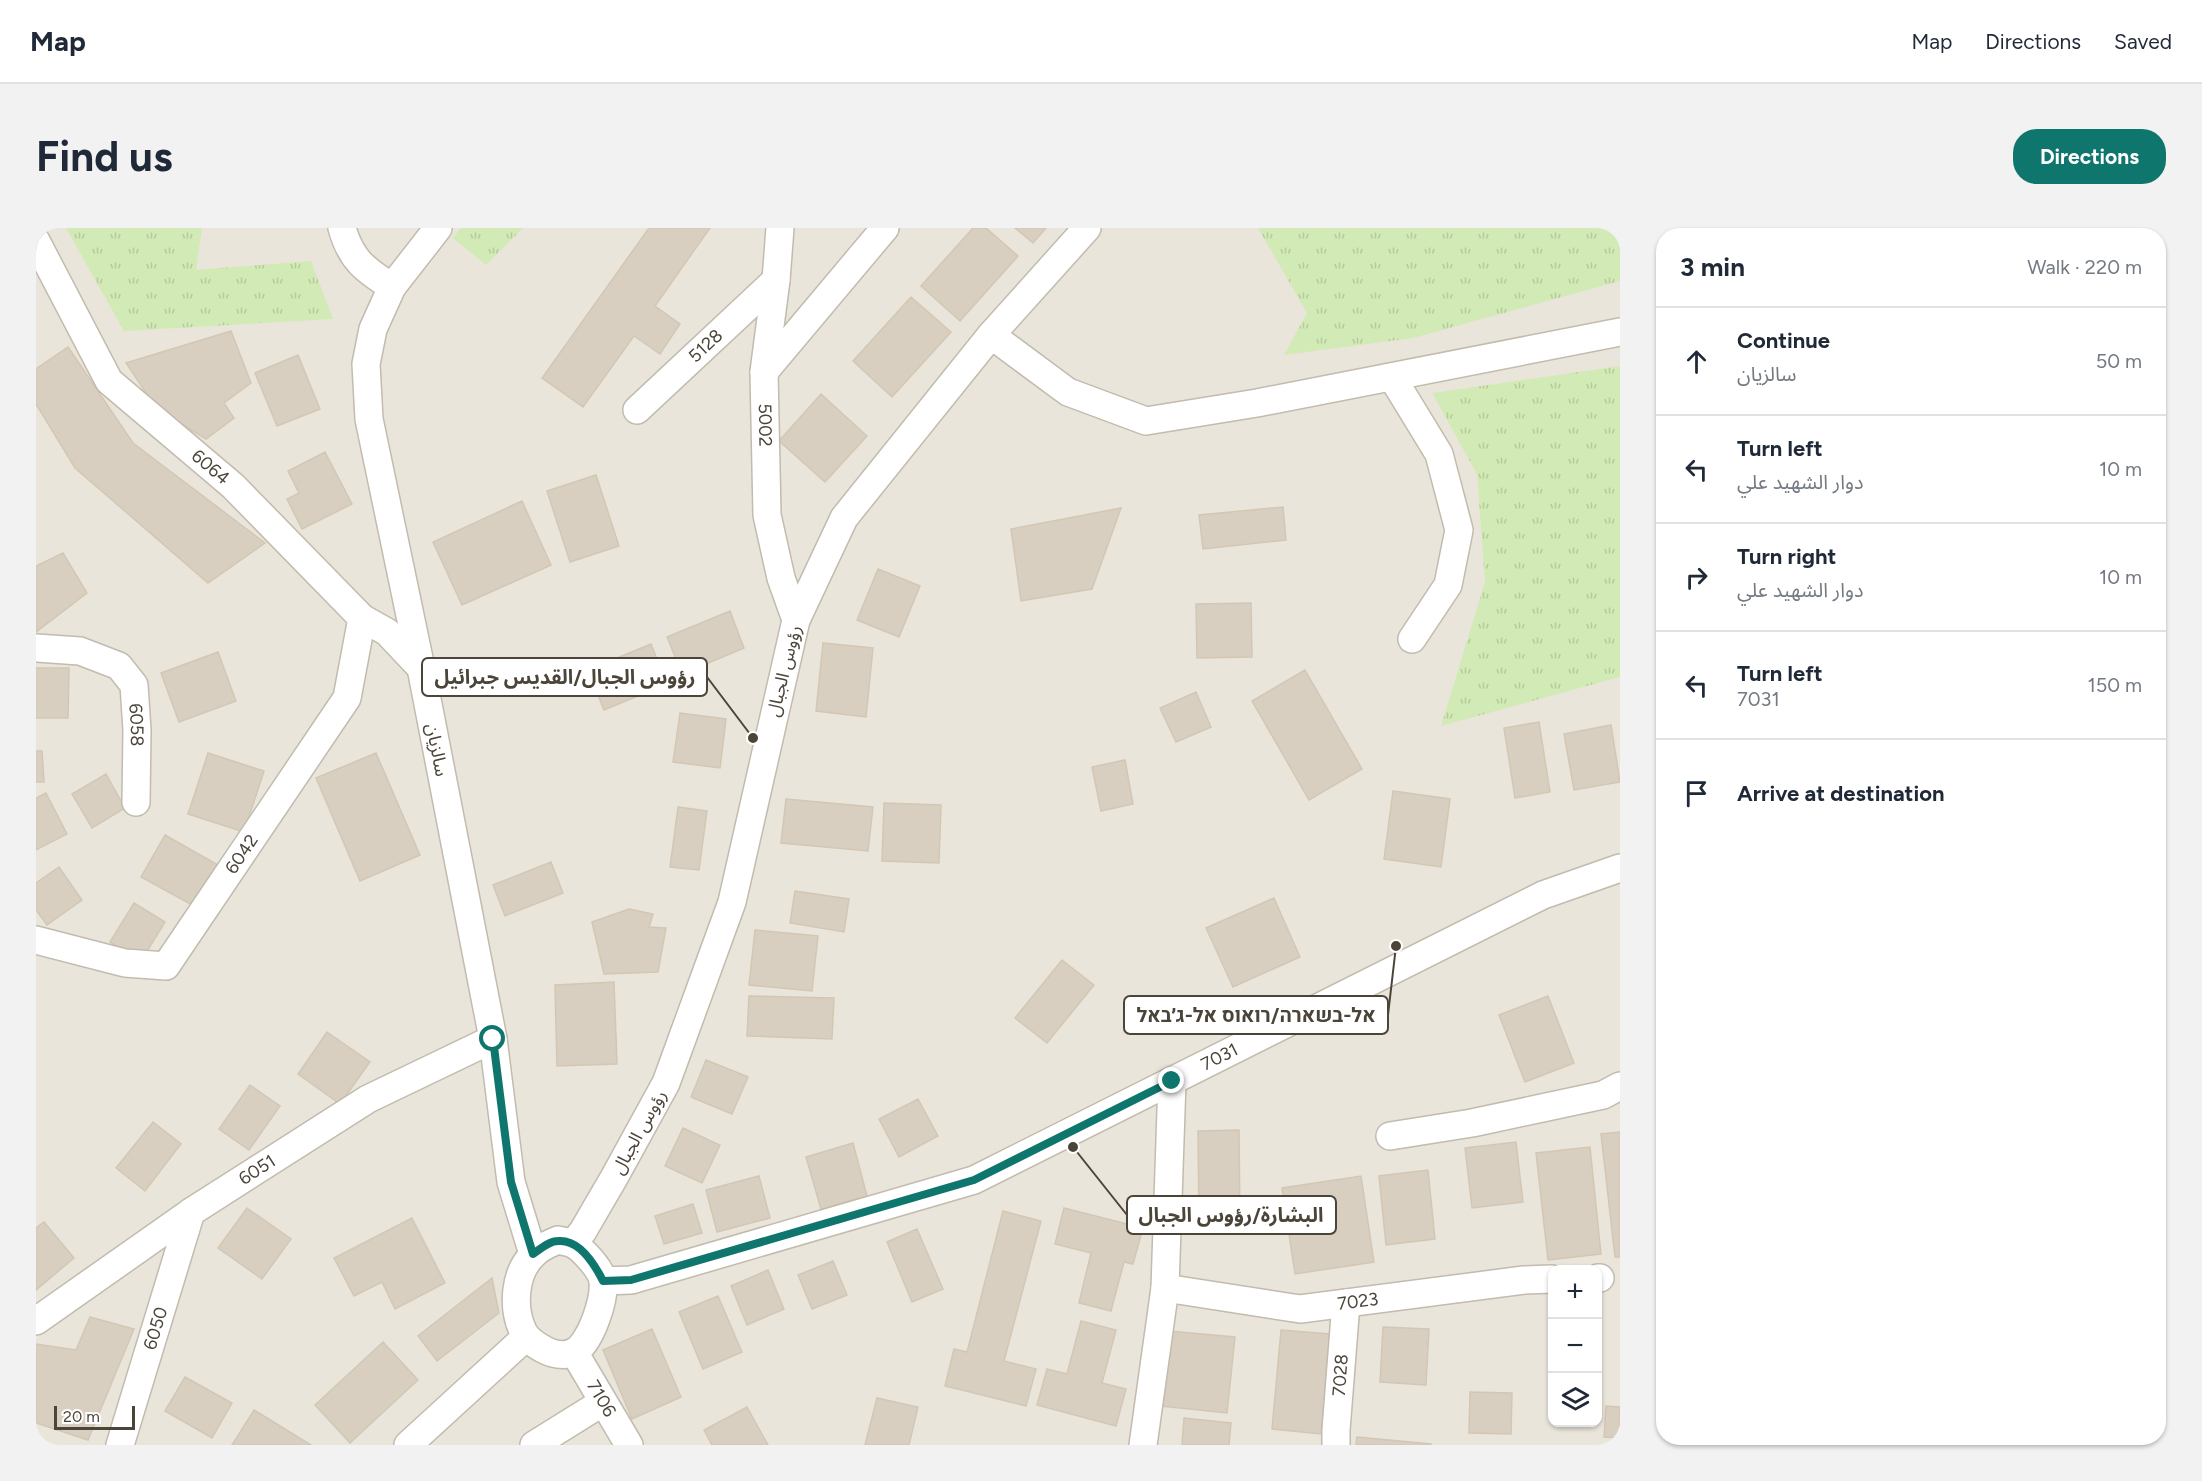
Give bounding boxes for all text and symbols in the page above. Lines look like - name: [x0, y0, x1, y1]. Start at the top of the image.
- text: Map: [30, 24, 86, 58]
- text: Map: [1911, 29, 1952, 54]
- text: Directions: [1985, 29, 2081, 54]
- text: Saved: [2114, 29, 2172, 54]
- button: Directions: [2013, 129, 2166, 184]
- text: Find us: [36, 131, 173, 182]
- text: 3 min: [1680, 251, 1745, 283]
- text: Walk · 220 m: [2027, 255, 2142, 279]
- street label: 5128: [684, 324, 727, 367]
- text: Continue: [1737, 327, 1830, 354]
- icon: ahead: [1680, 345, 1713, 378]
- text: 50 m: [2096, 349, 2142, 373]
- text: سالزيان: [1737, 362, 1797, 386]
- street label: 5002: [754, 403, 777, 447]
- text: Turn left: [1737, 435, 1823, 462]
- street label: 6064: [187, 445, 234, 489]
- icon: left: [1680, 453, 1713, 486]
- text: 10 m: [2099, 457, 2142, 481]
- text: دوار الشهيد علي: [1737, 470, 1863, 494]
- text: Turn right: [1737, 543, 1836, 570]
- icon: right: [1680, 561, 1713, 594]
- text: 10 m: [2099, 565, 2142, 589]
- text: دوار الشهيد علي: [1737, 578, 1863, 602]
- street label: رؤوس الجبال: [762, 623, 806, 719]
- callout: رؤوس الجبال/القديس جبرائيل: [422, 658, 707, 696]
- text: Turn left: [1737, 660, 1823, 687]
- text: رؤوس الجبال/القديس جبرائيل: [435, 665, 695, 689]
- icon: left: [1680, 669, 1713, 702]
- text: 150 m: [2087, 673, 2142, 697]
- text: 7031: [1737, 687, 1780, 711]
- street label: 6058: [124, 703, 148, 747]
- street label: سالزيان: [421, 722, 453, 778]
- icon: arrive: [1680, 777, 1713, 810]
- text: Arrive at destination: [1737, 780, 1945, 807]
- street label: 6042: [220, 830, 263, 878]
- callout: אל-בשארה/רואוס אל-ג׳באל: [1124, 996, 1388, 1034]
- text: אל-בשארה/רואוס אל-ג׳באל: [1136, 1003, 1376, 1027]
- route start: [479, 1025, 505, 1051]
- street label: 7031: [1197, 1039, 1242, 1075]
- route end: [1158, 1067, 1184, 1093]
- street label: رؤوس الجبال: [607, 1086, 671, 1178]
- street label: 6051: [235, 1150, 280, 1190]
- callout: البشارة/رؤوس الجبال: [1127, 1196, 1336, 1234]
- text: البشارة/رؤوس الجبال: [1139, 1203, 1323, 1227]
- map controls: [1548, 1265, 1602, 1427]
- button: +: [1548, 1265, 1602, 1319]
- street label: 7023: [1336, 1288, 1380, 1315]
- street label: 6050: [139, 1304, 172, 1352]
- button: −: [1548, 1319, 1602, 1373]
- street label: 7028: [1328, 1353, 1353, 1397]
- button: layers: [1548, 1373, 1602, 1427]
- street label: 7106: [582, 1376, 621, 1421]
- scale bar: [54, 1403, 135, 1430]
- text: 20 m: [63, 1407, 100, 1426]

